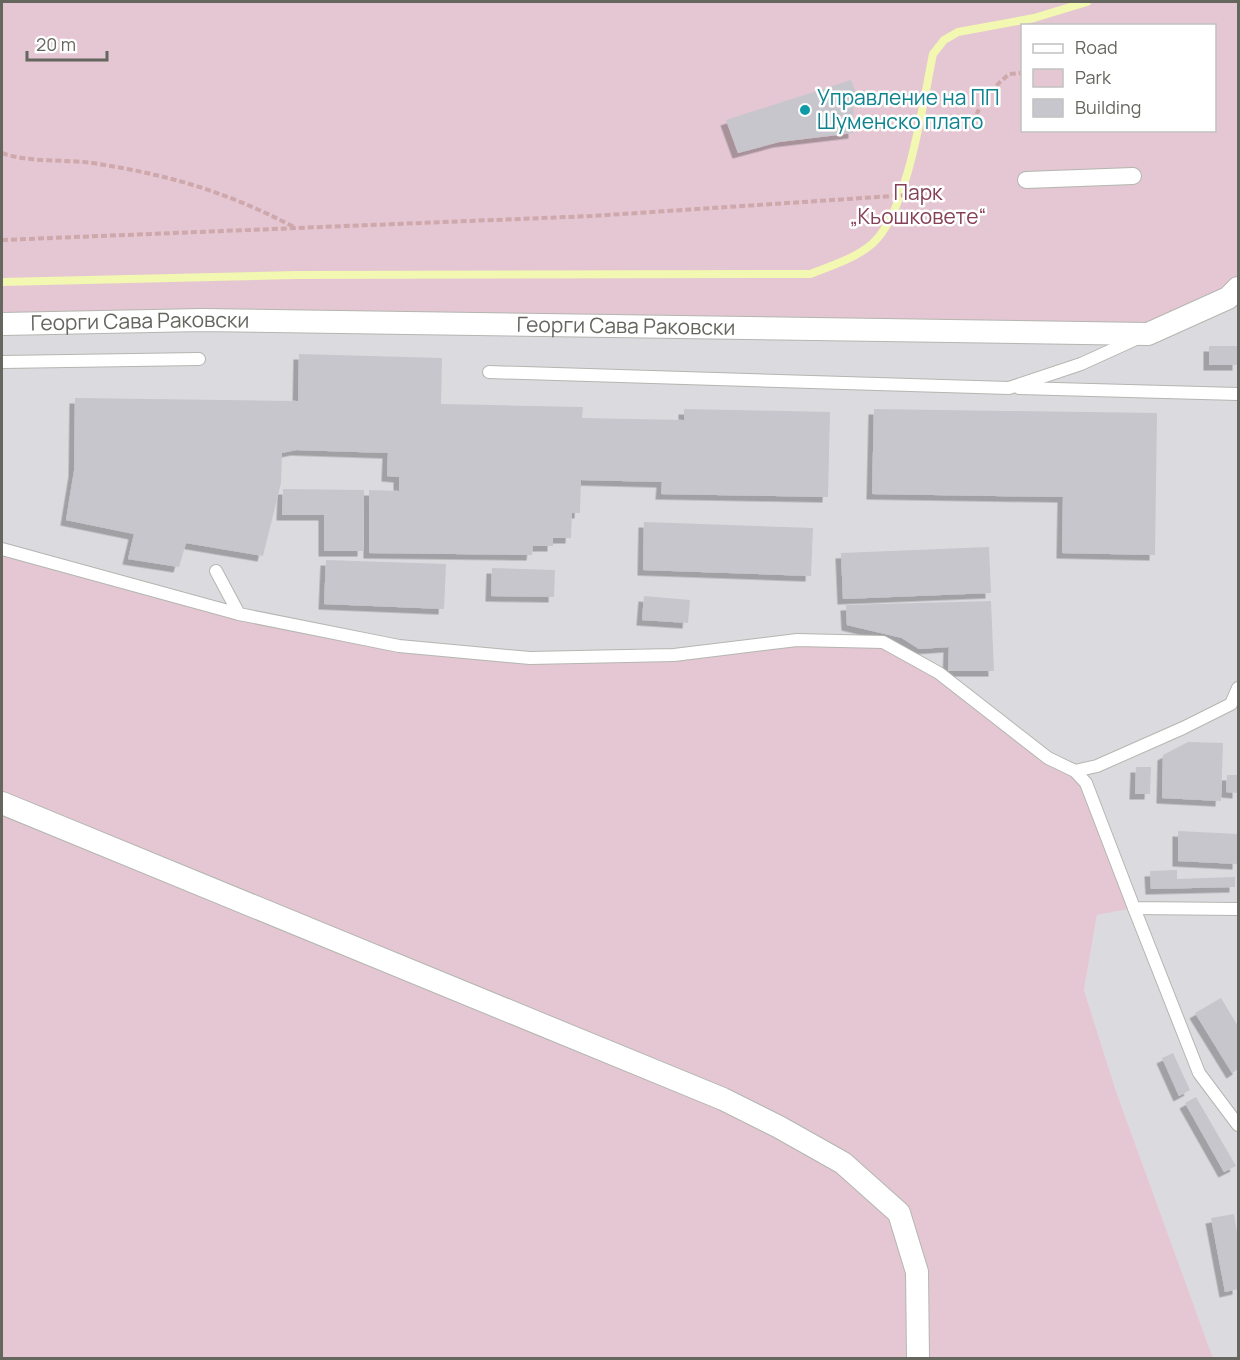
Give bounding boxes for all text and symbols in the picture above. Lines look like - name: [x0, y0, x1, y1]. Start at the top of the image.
- scale bar: [27, 24, 106, 62]
- legend: [1021, 24, 1216, 132]
- text: 20 m: [36, 32, 76, 56]
- text: Road: [1075, 35, 1118, 59]
- text: Park: [1075, 65, 1112, 89]
- place label: Управление на ПП Шуменско плато: [817, 83, 1000, 135]
- text: Building: [1075, 95, 1141, 119]
- marker: Управление на ПП Шуменско плато: [798, 103, 812, 117]
- park label: Парк „Кьошковете“: [850, 178, 986, 230]
- street label: Георги Сава Раковски: [30, 305, 250, 336]
- street label: Георги Сава Раковски: [516, 310, 736, 341]

